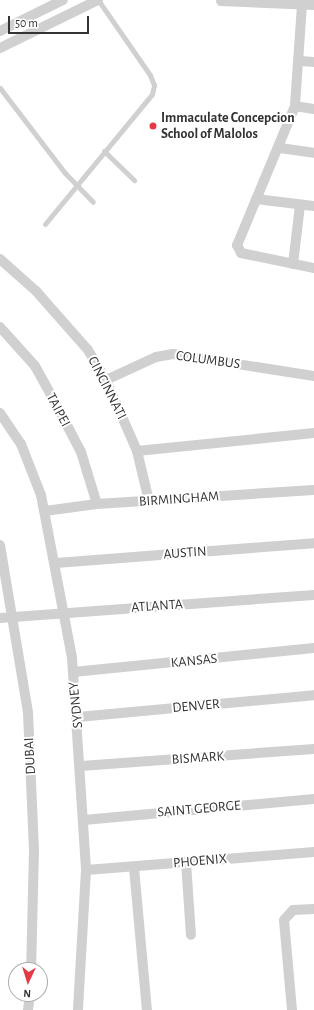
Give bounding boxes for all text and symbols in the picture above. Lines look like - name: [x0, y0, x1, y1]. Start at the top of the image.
- scale bar: [10, 8, 91, 34]
- text: 50 m: [15, 17, 38, 29]
- place label: Immaculate Concepcion School of Malolos: [161, 110, 295, 142]
- marker: Immaculate Concepcion School of Malolos: [148, 121, 158, 131]
- street label: COLUMBUS: [175, 347, 241, 373]
- street label: CINCINNATI: [84, 354, 130, 422]
- street label: TAIPEI: [42, 390, 74, 430]
- street label: BIRMINGHAM: [138, 488, 220, 510]
- street label: AUSTIN: [163, 543, 207, 563]
- street label: ATLANTA: [131, 596, 183, 616]
- street label: KANSAS: [170, 650, 218, 672]
- street label: SYDNEY: [65, 681, 87, 729]
- street label: DENVER: [172, 696, 220, 716]
- street label: DUBAI: [21, 737, 39, 775]
- street label: BISMARK: [171, 748, 225, 768]
- street label: SAINT GEORGE: [157, 797, 241, 821]
- street label: PHOENIX: [172, 850, 228, 872]
- north arrow: [8, 962, 48, 1002]
- text: N: [23, 988, 31, 999]

